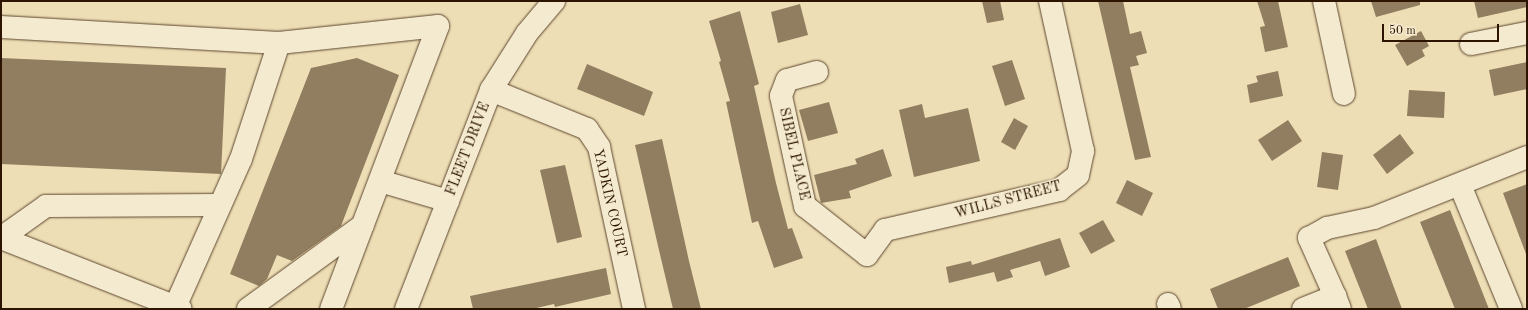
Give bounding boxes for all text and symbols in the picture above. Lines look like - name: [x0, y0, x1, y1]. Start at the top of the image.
- scale bar: [1384, 16, 1501, 42]
- text: 50 m: [1389, 25, 1416, 37]
- street label: FLEET DRIVE: [442, 100, 494, 198]
- street label: SIBEL PLACE: [775, 106, 813, 202]
- street label: YADKIN COURT: [589, 147, 631, 259]
- street label: WILLS STREET: [953, 178, 1063, 222]

